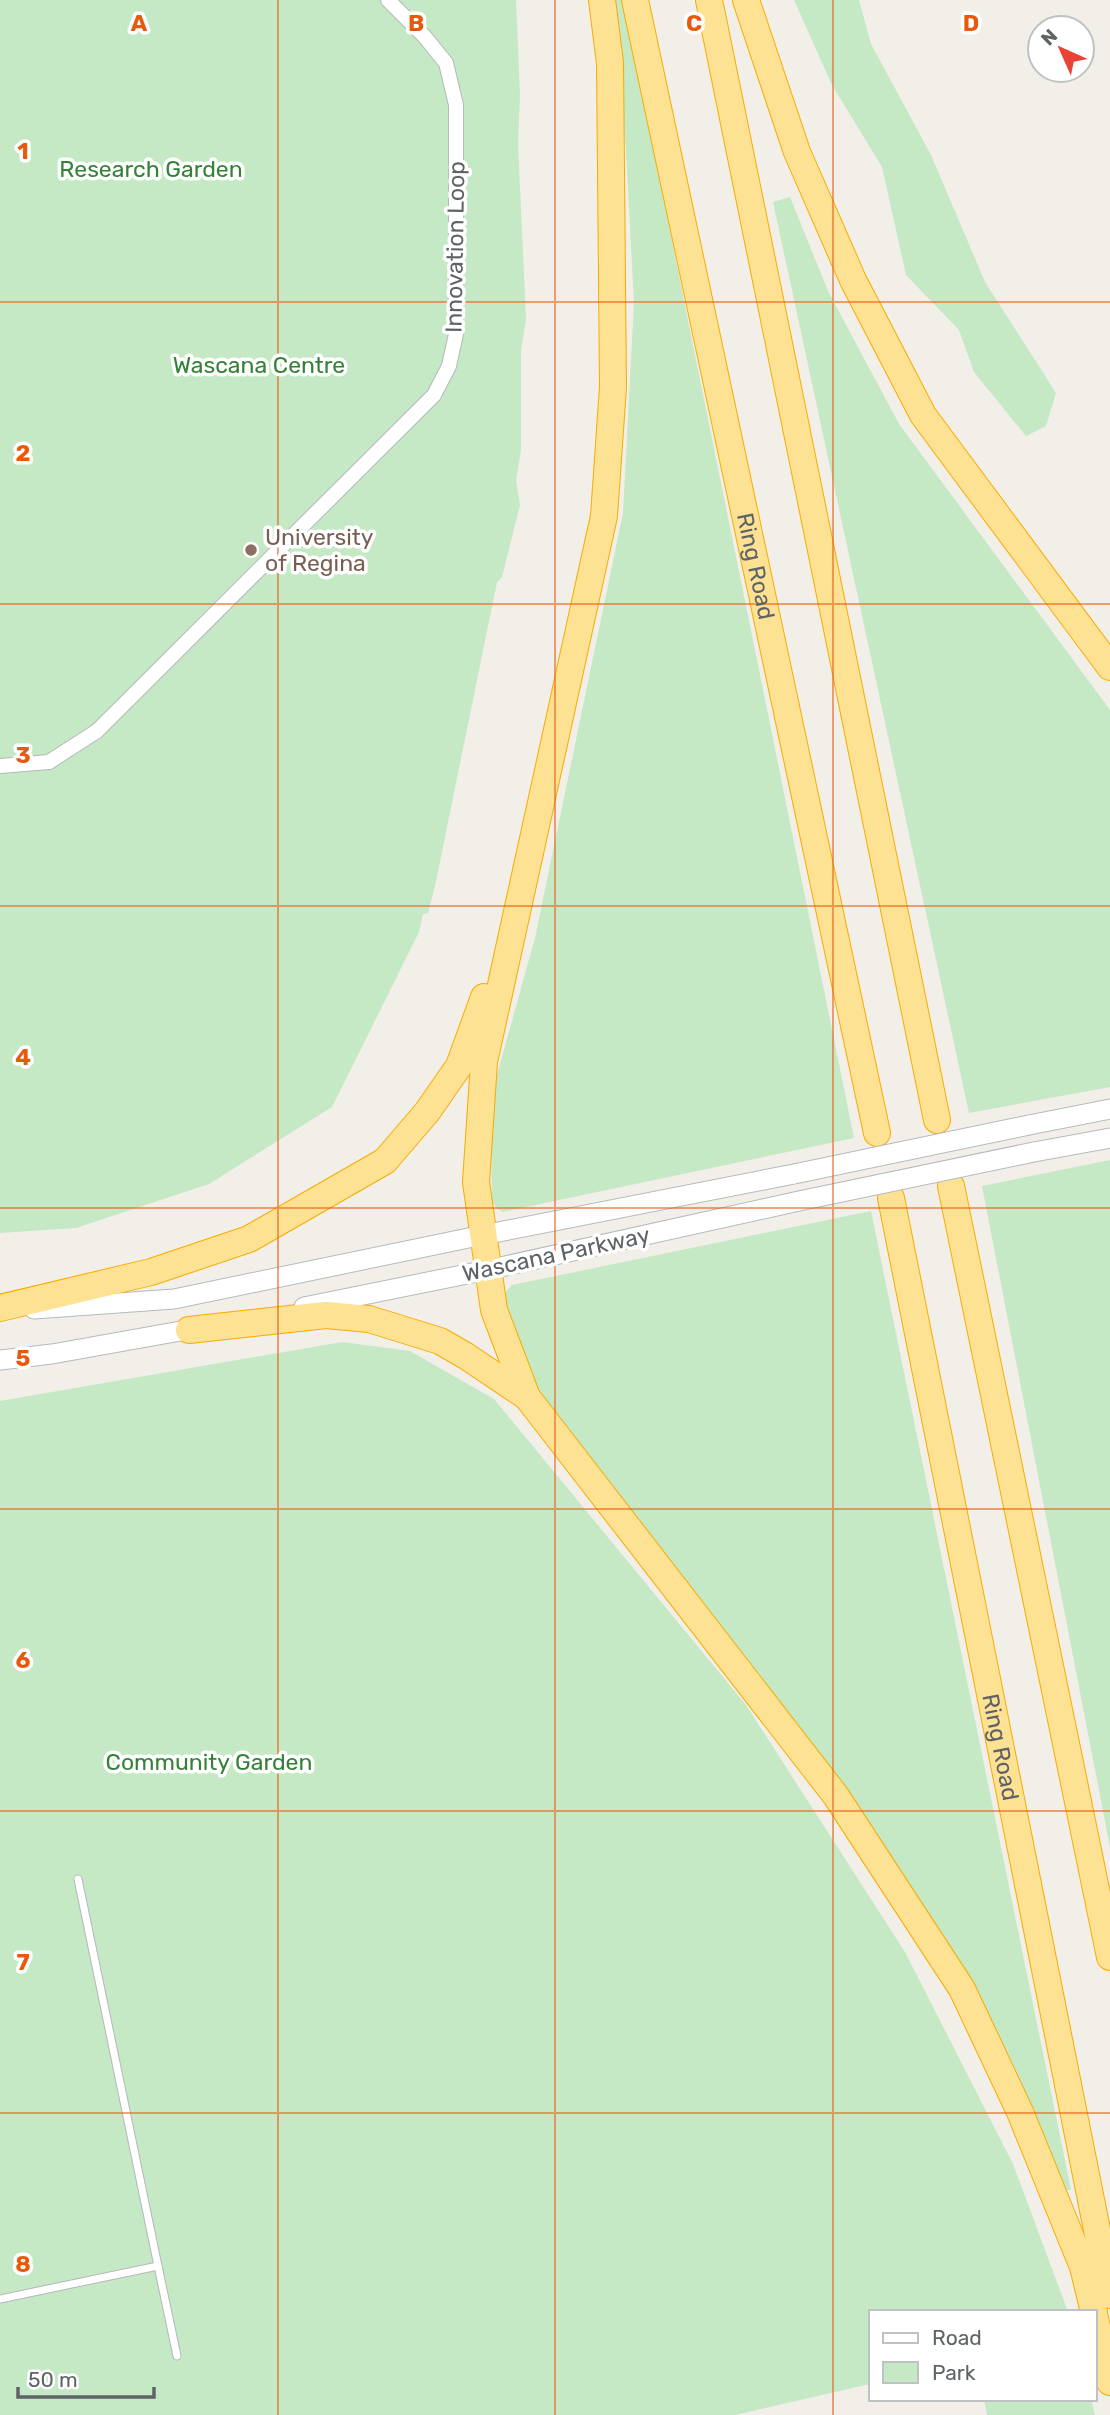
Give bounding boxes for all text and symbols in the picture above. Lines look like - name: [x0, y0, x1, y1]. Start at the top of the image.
- text: A: [131, 9, 148, 37]
- text: B: [408, 9, 424, 37]
- text: C: [686, 9, 702, 37]
- text: D: [963, 9, 979, 37]
- north arrow: [1026, 14, 1096, 84]
- text: N: [1036, 24, 1062, 50]
- text: 1: [17, 137, 29, 165]
- park label: Research Garden: [59, 155, 243, 183]
- street label: Innovation Loop: [440, 161, 470, 333]
- park label: Wascana Centre: [173, 351, 345, 379]
- text: 2: [16, 439, 30, 467]
- street label: Ring Road: [731, 510, 781, 622]
- place label: University of Regina: [265, 523, 374, 577]
- marker: University of Regina: [243, 542, 259, 558]
- text: 3: [15, 741, 31, 769]
- text: 4: [15, 1043, 31, 1071]
- street label: Wascana Parkway: [460, 1220, 653, 1288]
- text: 5: [16, 1344, 31, 1372]
- text: 6: [16, 1646, 31, 1674]
- street label: Ring Road: [976, 1691, 1025, 1803]
- park label: Community Garden: [106, 1748, 312, 1776]
- text: 7: [16, 1948, 30, 1976]
- text: 8: [15, 2250, 31, 2278]
- legend: [869, 2310, 1096, 2401]
- text: Road: [932, 2325, 982, 2350]
- scale bar: [18, 2356, 154, 2400]
- text: Park: [932, 2360, 976, 2385]
- text: 50 m: [28, 2367, 78, 2392]

